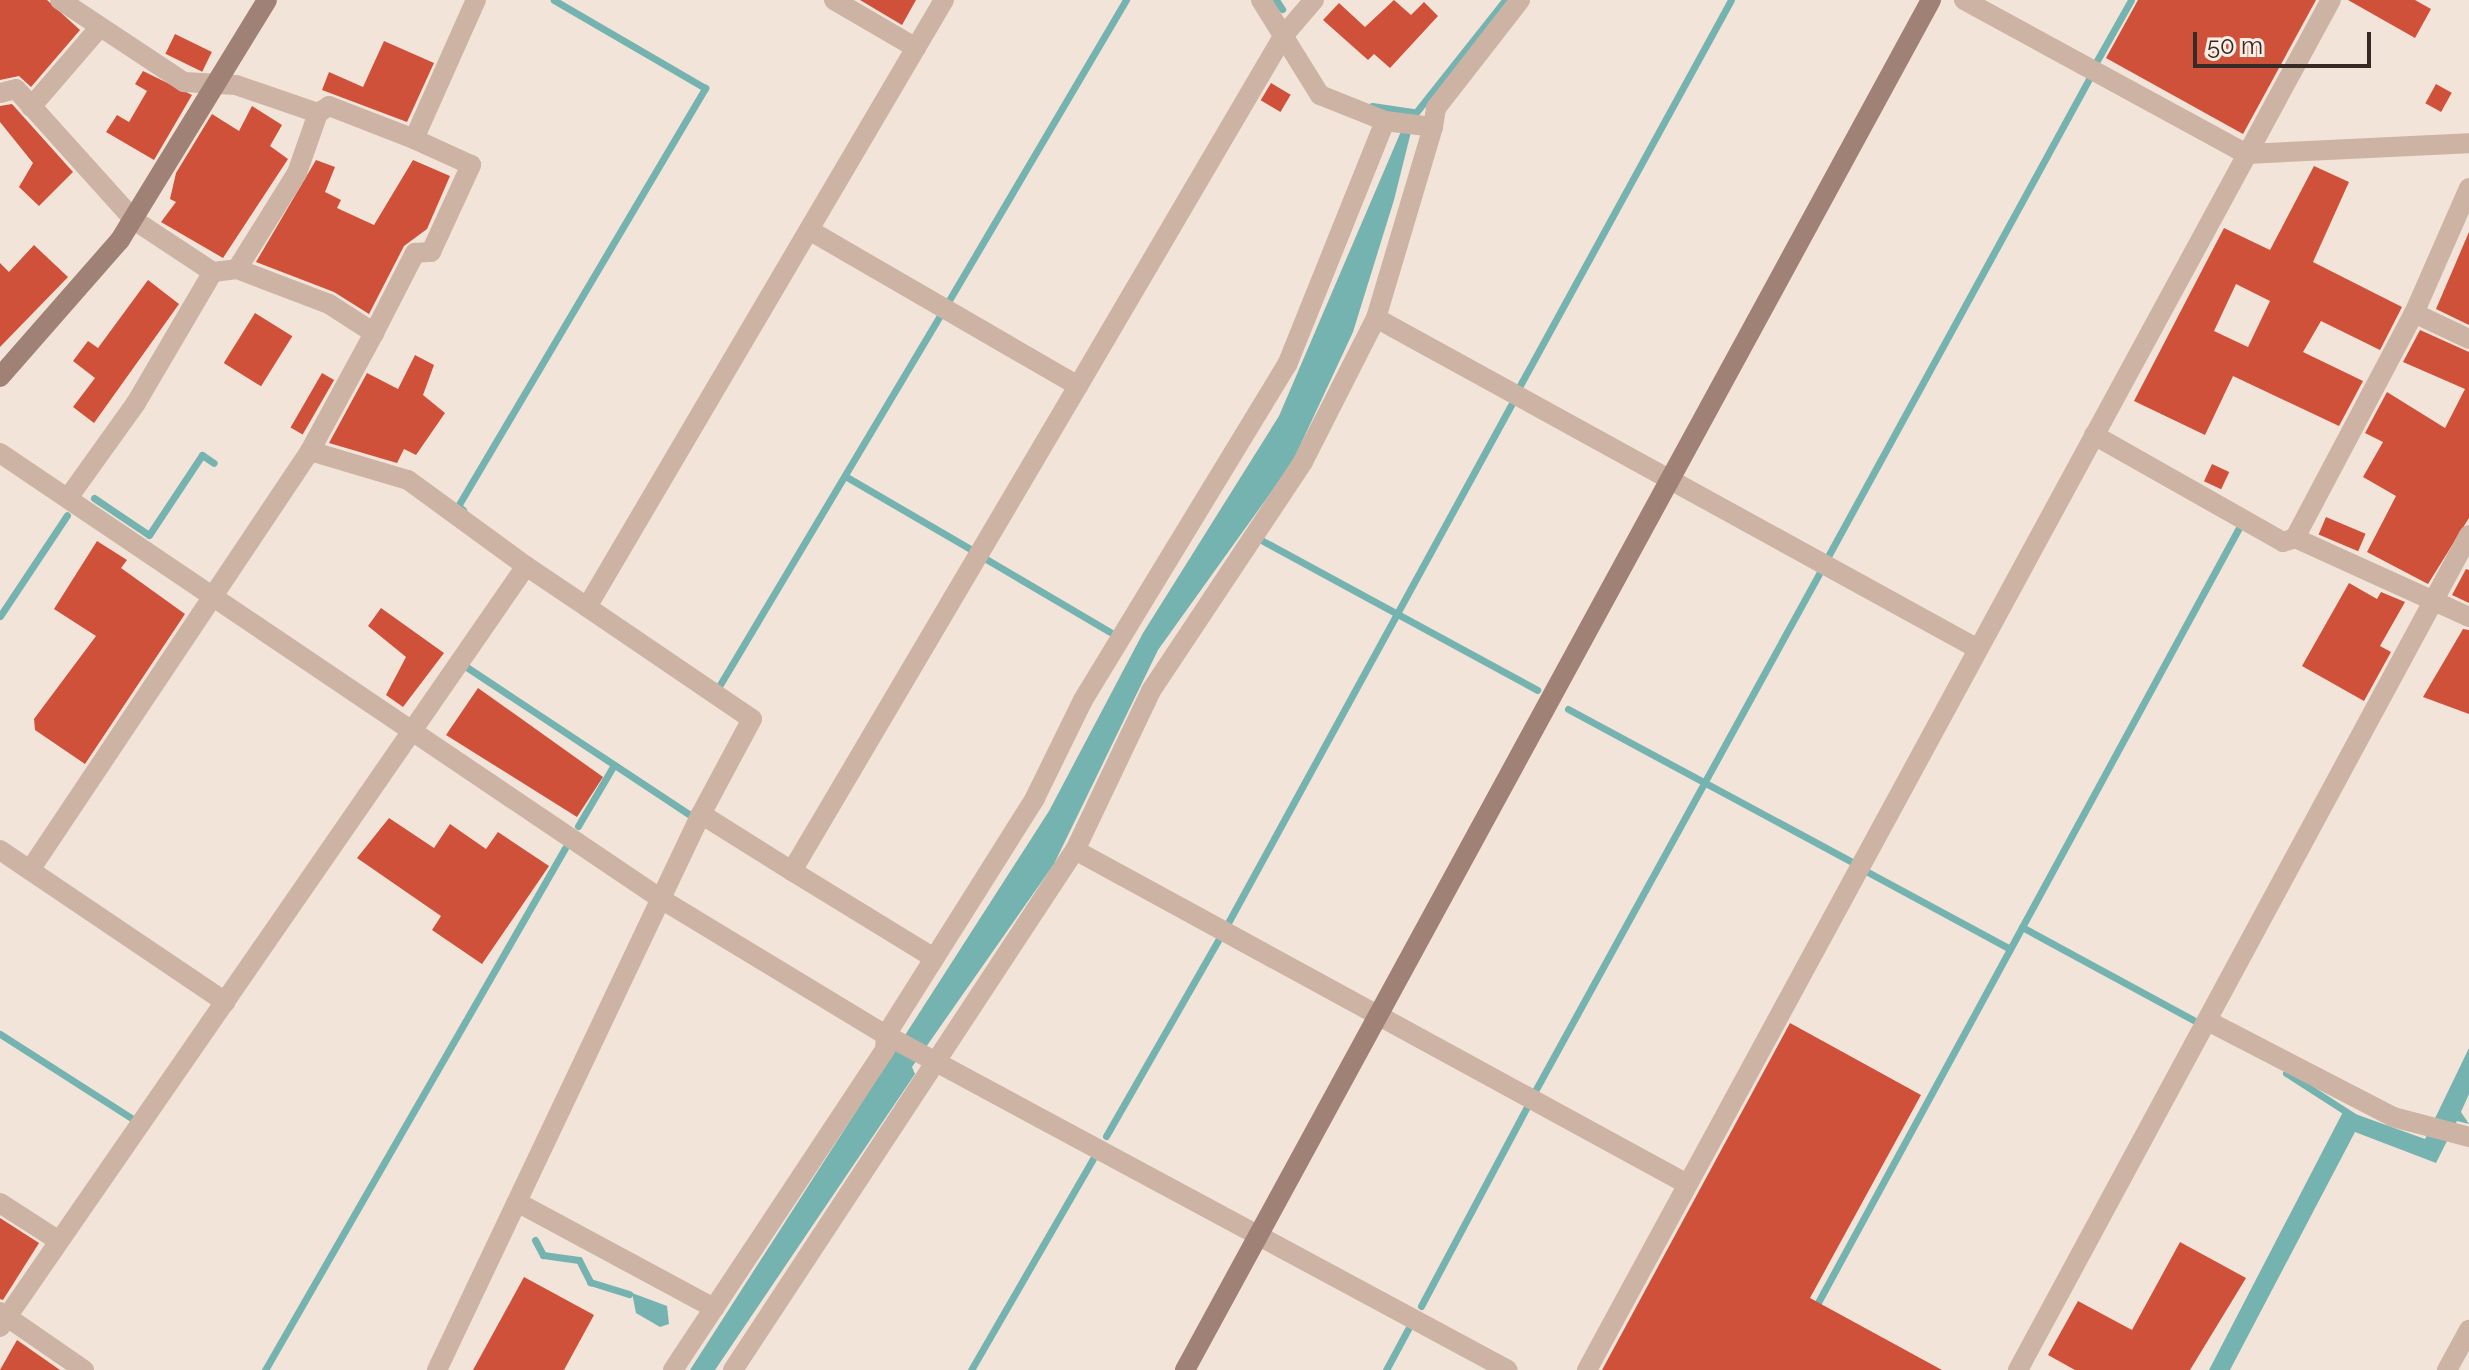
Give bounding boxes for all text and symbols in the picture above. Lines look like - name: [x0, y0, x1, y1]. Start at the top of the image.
- scale bar: [2197, 16, 2375, 66]
- text: 50 m: [2207, 31, 2263, 60]

